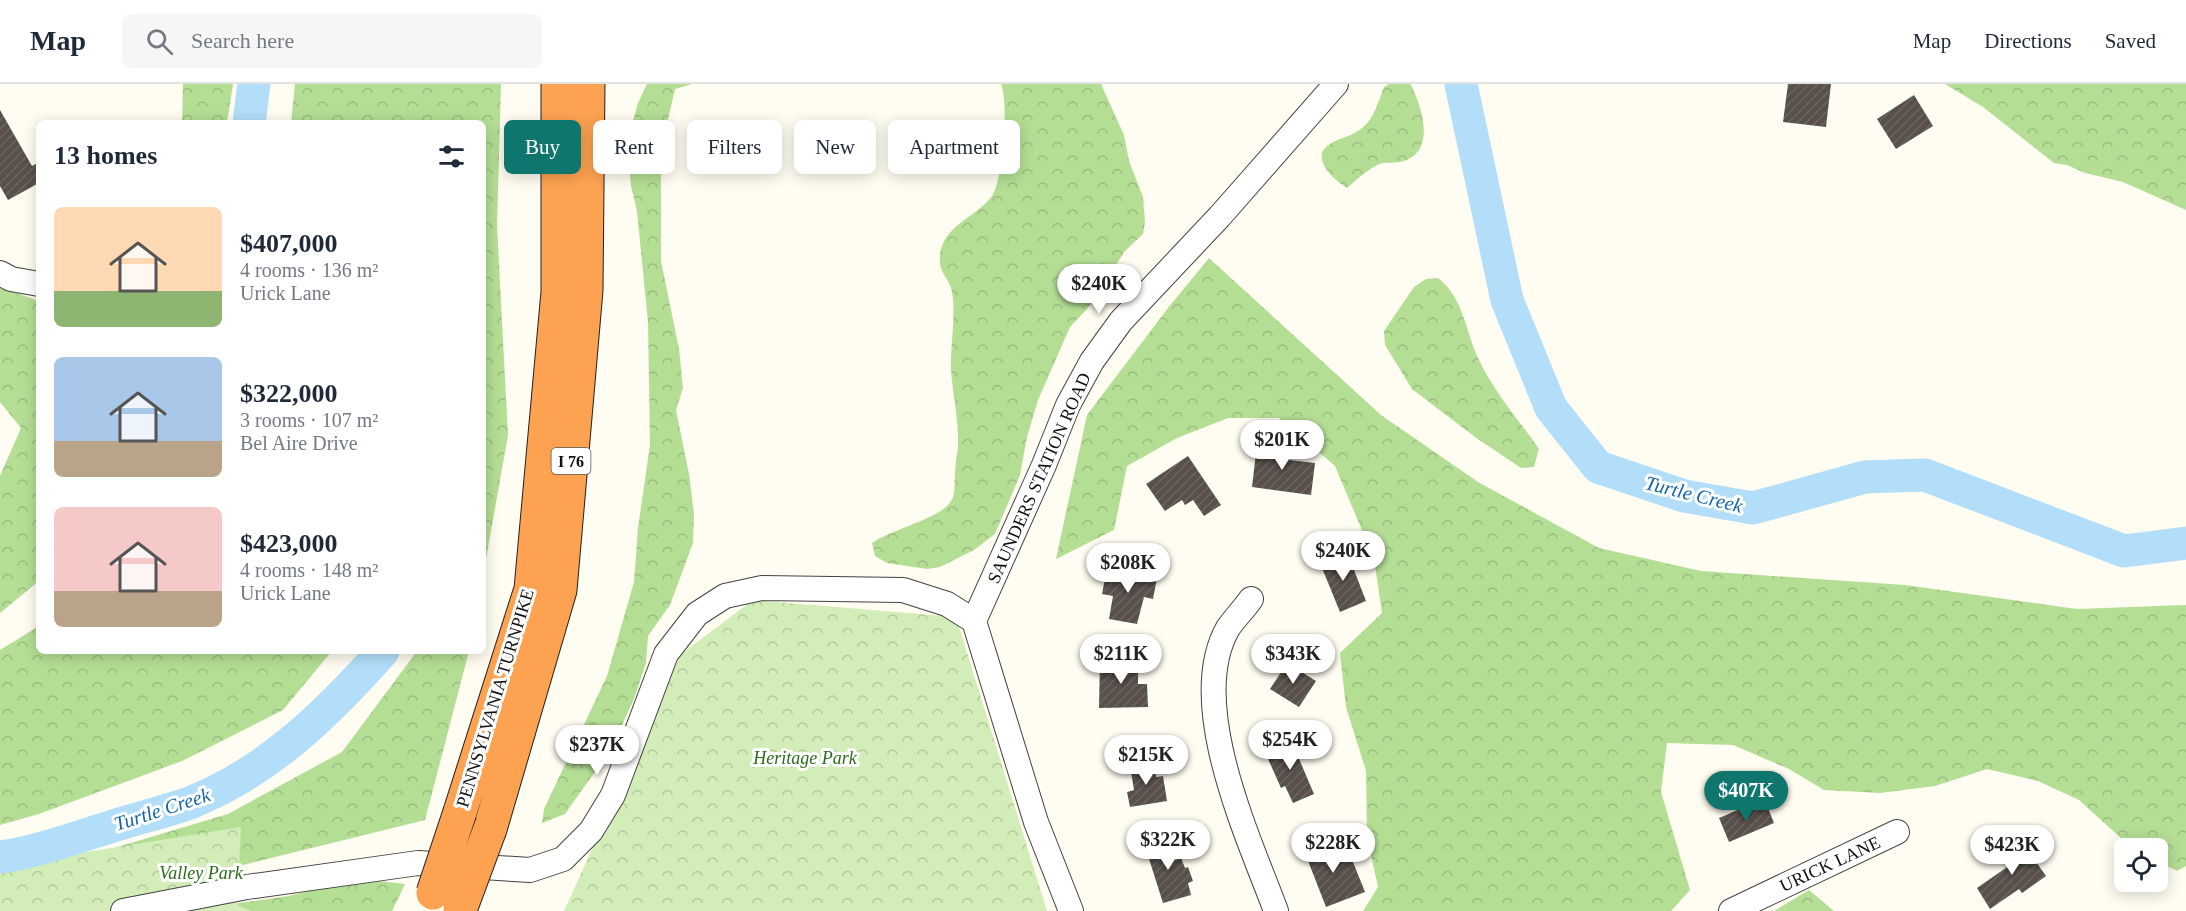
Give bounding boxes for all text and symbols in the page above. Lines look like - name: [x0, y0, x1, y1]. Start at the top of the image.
- search box: [122, 14, 542, 68]
- text: Map: [30, 25, 86, 56]
- icon: search: [143, 25, 176, 58]
- text: Search here: [191, 28, 294, 53]
- text: Map: [1913, 29, 1951, 53]
- text: Directions: [1984, 29, 2072, 53]
- text: Saved: [2105, 29, 2156, 53]
- chip: Buy: [504, 120, 581, 174]
- chip: Rent: [593, 120, 675, 174]
- chip: Filters: [687, 120, 782, 174]
- chip: New: [794, 120, 876, 174]
- chip: Apartment: [888, 120, 1020, 174]
- icon: filters: [435, 140, 468, 173]
- text: 13 homes: [54, 141, 157, 170]
- text: $407,000: [240, 229, 338, 258]
- icon: home: [102, 231, 174, 303]
- text: 4 rooms · 136 m²: [240, 259, 378, 281]
- pin: $240K: [1057, 264, 1141, 315]
- text: $240K: [1071, 272, 1127, 294]
- text: Urick Lane: [240, 282, 331, 304]
- street label: SAUNDERS STATION ROAD: [983, 370, 1095, 586]
- text: $322,000: [240, 379, 338, 408]
- icon: home: [102, 381, 174, 453]
- text: 3 rooms · 107 m²: [240, 409, 378, 431]
- pin: $201K: [1240, 420, 1324, 471]
- text: $201K: [1254, 428, 1310, 450]
- text: Bel Aire Drive: [240, 432, 358, 454]
- road number: I 76: [552, 448, 590, 474]
- water label: Turtle Creek: [1643, 471, 1746, 517]
- text: $423,000: [240, 529, 338, 558]
- icon: home: [102, 531, 174, 603]
- pin: $240K: [1301, 531, 1385, 582]
- text: $240K: [1315, 539, 1371, 561]
- pin: $208K: [1086, 543, 1170, 594]
- text: $208K: [1100, 551, 1156, 573]
- text: 4 rooms · 148 m²: [240, 559, 378, 581]
- text: Urick Lane: [240, 582, 331, 604]
- street label: PENNSYLVANIA TURNPIKE: [452, 586, 538, 810]
- pin: $211K: [1079, 634, 1163, 685]
- pin: $343K: [1251, 634, 1335, 685]
- text: $211K: [1094, 642, 1148, 664]
- text: $343K: [1265, 642, 1321, 664]
- pin: $254K: [1248, 720, 1332, 771]
- pin: $237K: [555, 725, 639, 776]
- text: $254K: [1262, 728, 1318, 750]
- text: $237K: [569, 733, 625, 755]
- pin: $215K: [1104, 735, 1188, 786]
- text: $215K: [1118, 743, 1174, 765]
- park label: Heritage Park: [752, 748, 858, 768]
- pin: $407K: [1704, 771, 1788, 822]
- text: $407K: [1718, 779, 1774, 801]
- water label: Turtle Creek: [111, 783, 214, 835]
- pin: $322K: [1126, 820, 1210, 871]
- pin: $228K: [1291, 823, 1375, 874]
- pin: $423K: [1970, 825, 2054, 876]
- text: $322K: [1140, 828, 1196, 850]
- text: $228K: [1305, 831, 1361, 853]
- street label: URICK LANE: [1777, 832, 1883, 896]
- text: $423K: [1984, 833, 2040, 855]
- map controls: [2114, 838, 2168, 892]
- button: locate: [2114, 838, 2168, 892]
- park label: Valley Park: [159, 863, 244, 883]

